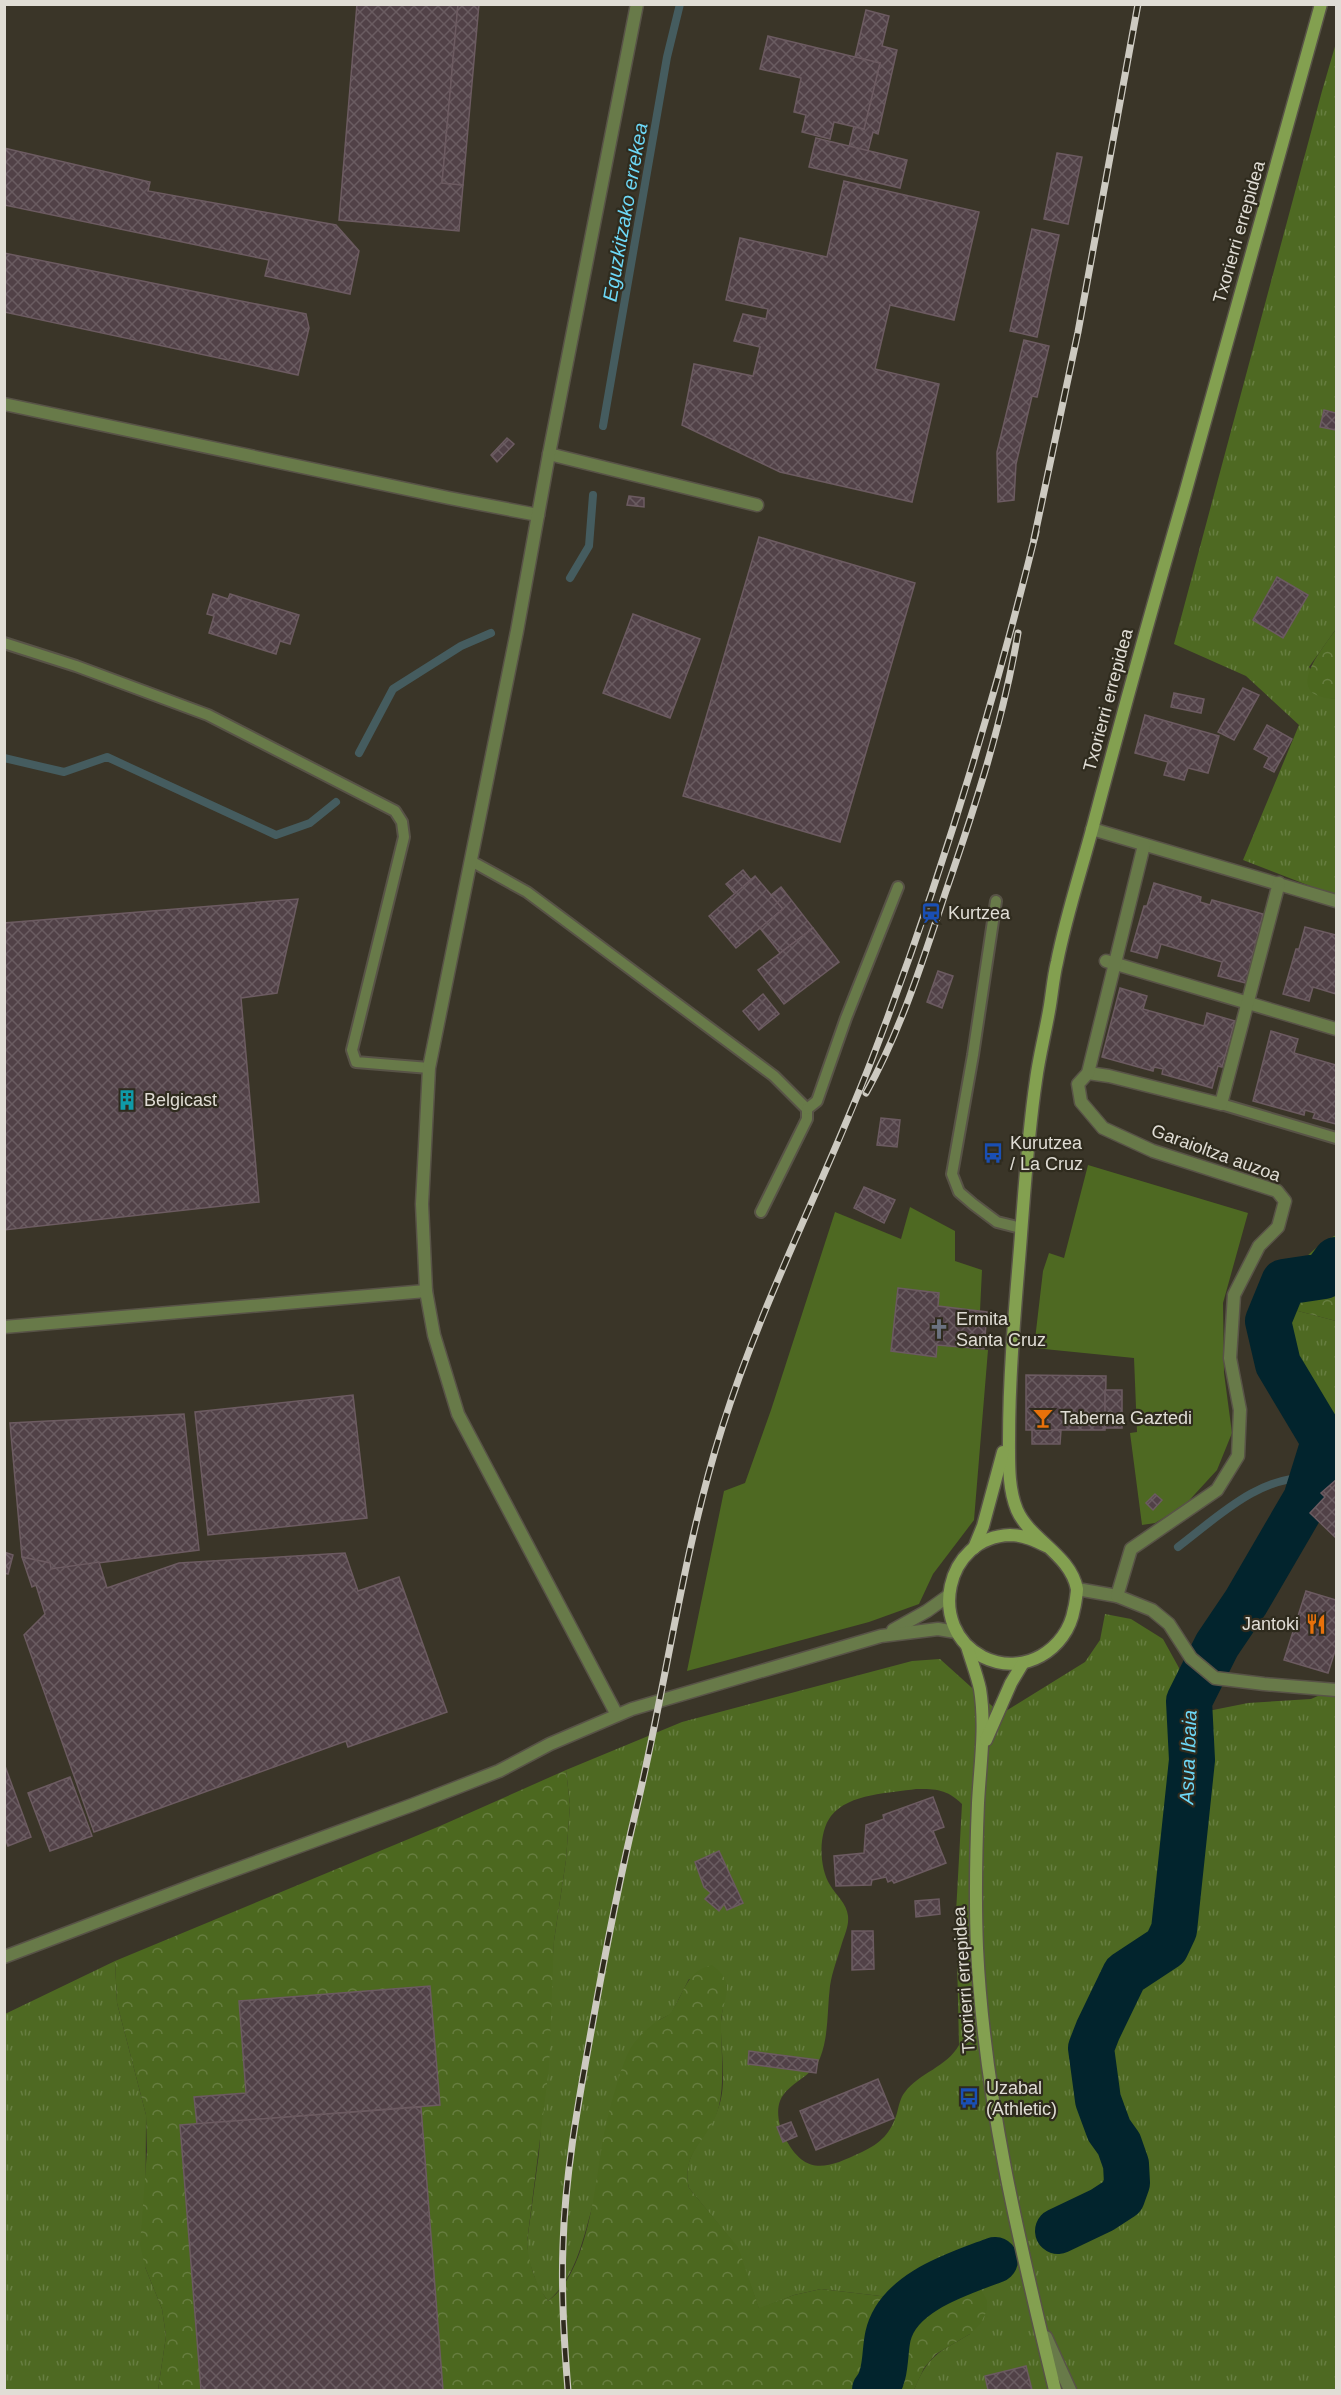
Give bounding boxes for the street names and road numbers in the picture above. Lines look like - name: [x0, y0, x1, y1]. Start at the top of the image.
- street label: Txorierri errepidea: [1209, 158, 1269, 305]
- street label: Txorierri errepidea: [1079, 625, 1137, 774]
- street label: Garaioltza auzoa: [1149, 1120, 1284, 1186]
- street label: Txorierri errepidea: [949, 1905, 979, 2054]

